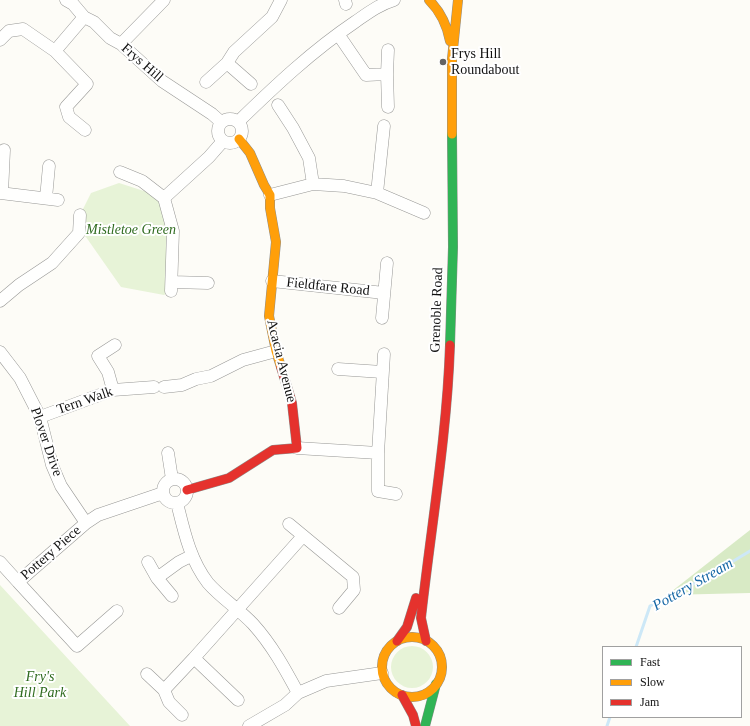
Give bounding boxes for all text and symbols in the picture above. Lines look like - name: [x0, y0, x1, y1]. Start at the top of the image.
- street label: Frys Hill: [118, 40, 166, 86]
- place label: Frys Hill Roundabout: [451, 46, 519, 78]
- marker: Frys Hill Roundabout: [438, 57, 448, 67]
- park label: Mistletoe Green: [86, 222, 176, 238]
- street label: Grenoble Road: [427, 267, 447, 353]
- street label: Fieldfare Road: [286, 274, 370, 300]
- street label: Acacia Avenue: [263, 318, 299, 404]
- street label: Tern Walk: [55, 384, 115, 418]
- street label: Plover Drive: [26, 405, 66, 479]
- street label: Pottery Piece: [17, 522, 85, 584]
- water label: Pottery Stream: [650, 555, 736, 615]
- legend: [602, 646, 742, 718]
- text: Fast: [640, 655, 660, 669]
- park label: Fry's Hill Park: [14, 669, 66, 702]
- text: Slow: [640, 675, 665, 689]
- text: Jam: [640, 695, 659, 709]

